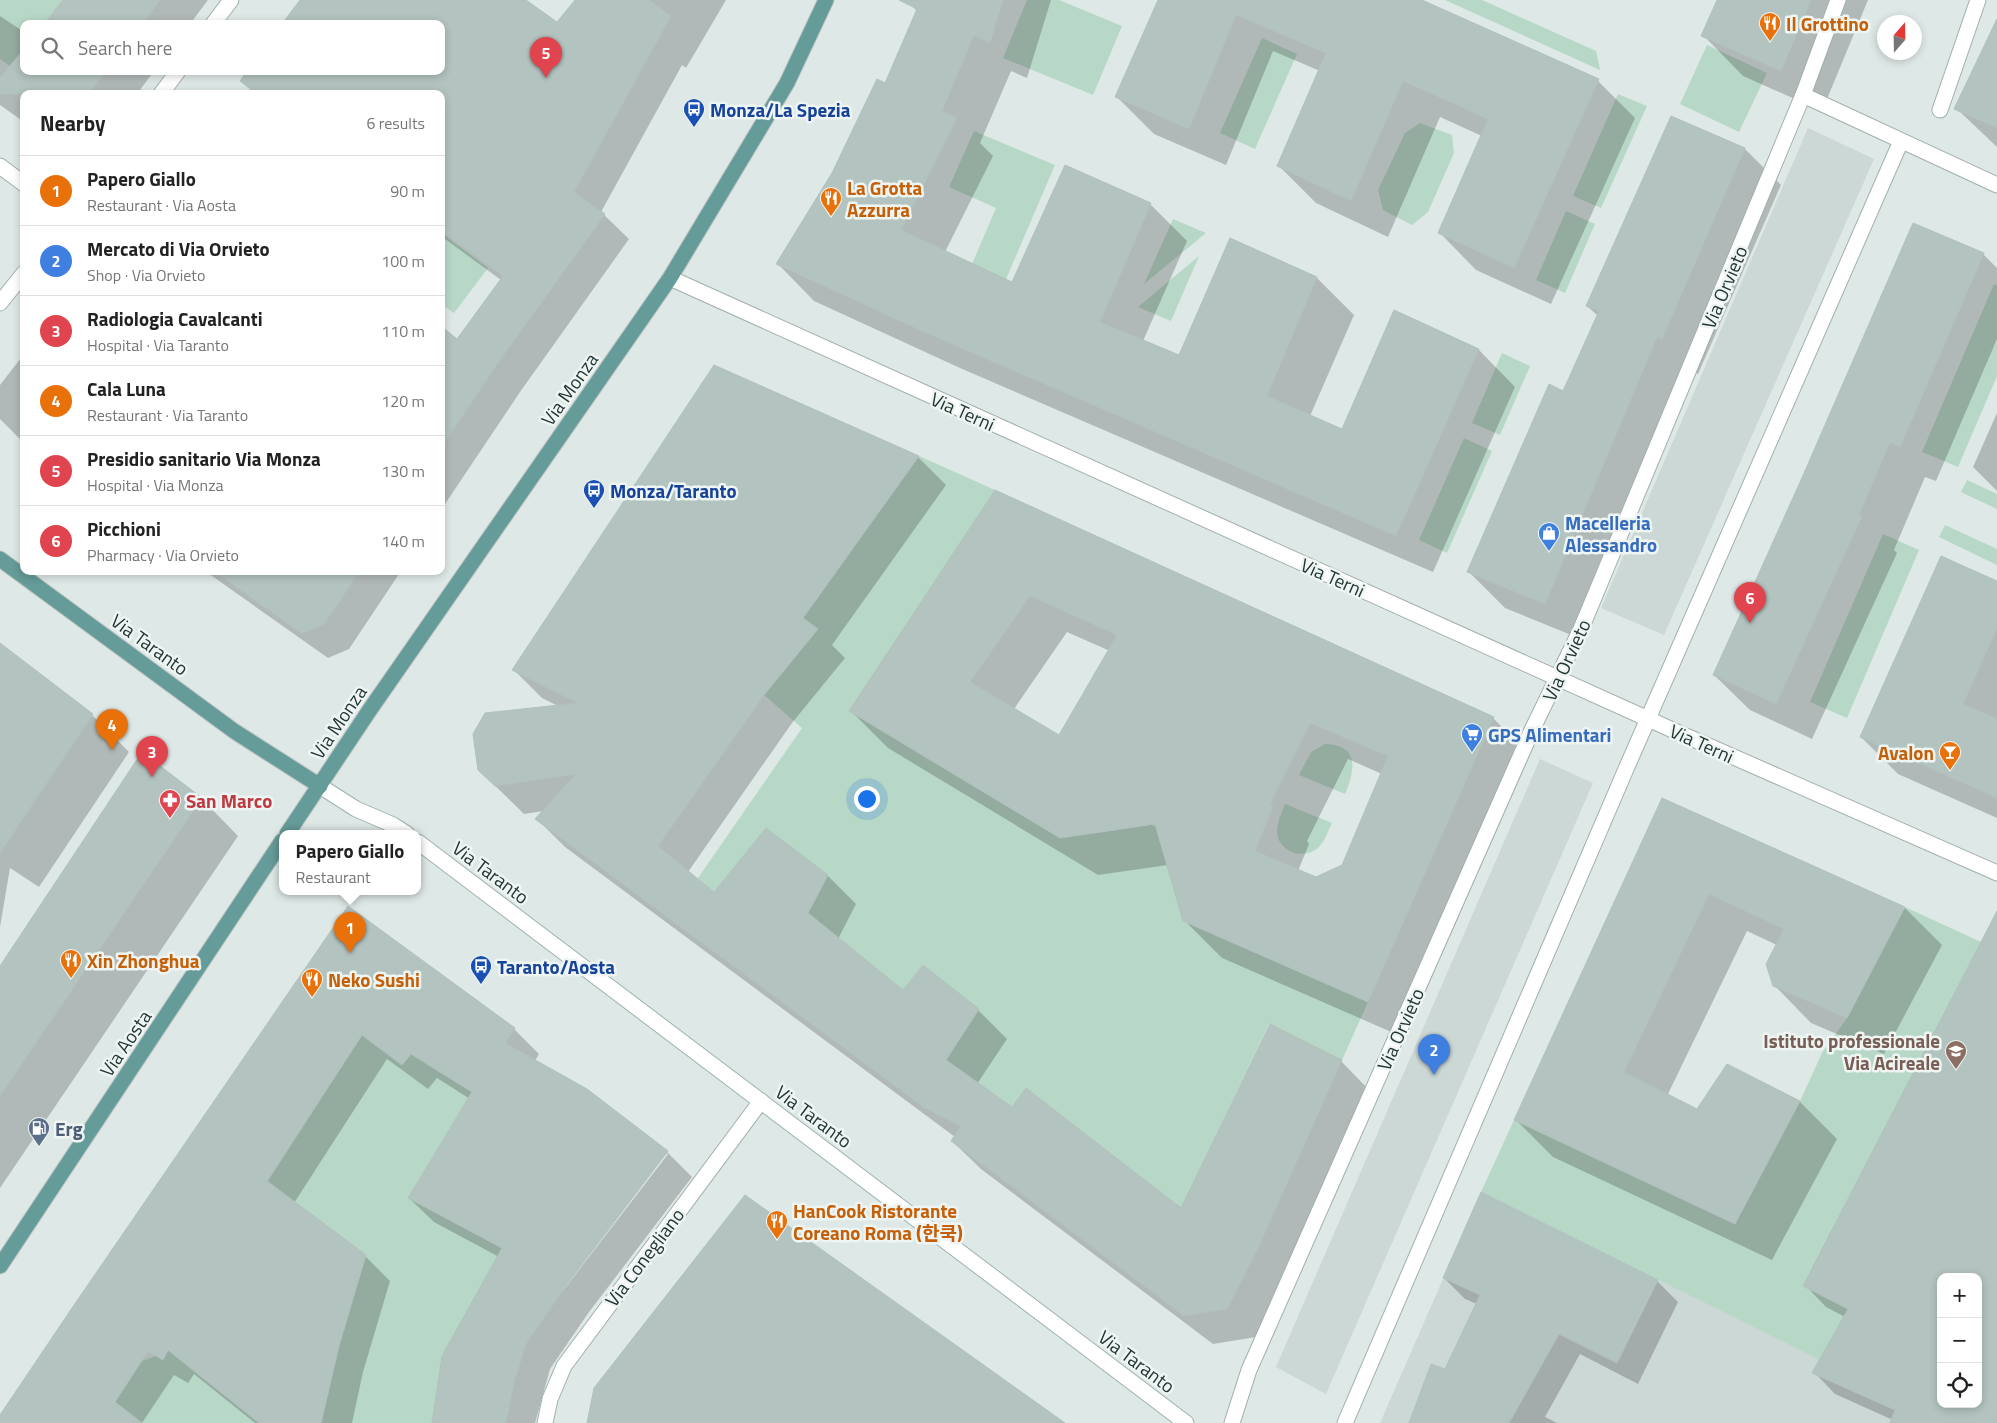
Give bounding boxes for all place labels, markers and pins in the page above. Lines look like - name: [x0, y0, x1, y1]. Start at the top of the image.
- place label: Il Grottino: [1786, 9, 1869, 38]
- restaurant icon: Il Grottino: [1758, 11, 1782, 42]
- pin: 5: [530, 37, 562, 78]
- place label: Monza/La Spezia: [710, 95, 851, 124]
- bus stop icon: Monza/La Spezia: [682, 97, 706, 128]
- place label: La Grotta Azzurra: [847, 173, 922, 224]
- restaurant icon: La Grotta Azzurra: [819, 186, 843, 217]
- place label: Monza/Taranto: [610, 476, 737, 505]
- bus stop icon: Monza/Taranto: [582, 478, 606, 509]
- place label: Macelleria Alessandro: [1565, 508, 1657, 559]
- shop icon: Macelleria Alessandro: [1537, 521, 1561, 552]
- pin: 6: [1734, 582, 1766, 623]
- pin: 4: [96, 709, 128, 750]
- place label: GPS Alimentari: [1488, 720, 1612, 749]
- supermarket icon: GPS Alimentari: [1460, 722, 1484, 753]
- pin: 3: [136, 736, 168, 777]
- place label: Avalon: [1878, 738, 1934, 767]
- bar icon: Avalon: [1938, 740, 1962, 771]
- place label: San Marco: [186, 786, 272, 815]
- pharmacy icon: San Marco: [158, 788, 182, 819]
- pin: 1: [334, 912, 366, 953]
- place label: Xin Zhonghua: [87, 946, 200, 975]
- restaurant icon: Xin Zhonghua: [59, 948, 83, 979]
- place label: Taranto/Aosta: [497, 952, 615, 981]
- bus stop icon: Taranto/Aosta: [469, 954, 493, 985]
- place label: Neko Sushi: [328, 965, 420, 994]
- restaurant icon: Neko Sushi: [300, 967, 324, 998]
- place label: Istituto professionale Via Acireale: [1763, 1026, 1940, 1077]
- pin: 2: [1418, 1034, 1450, 1075]
- school or university icon: Istituto professionale Via Acireale: [1944, 1039, 1968, 1070]
- place label: Erg: [55, 1114, 83, 1143]
- fuel station icon: Erg: [27, 1116, 51, 1147]
- place label: HanCook Ristorante Coreano Roma (한쿡): [793, 1196, 963, 1247]
- restaurant icon: HanCook Ristorante Coreano Roma (한쿡): [765, 1209, 789, 1240]

